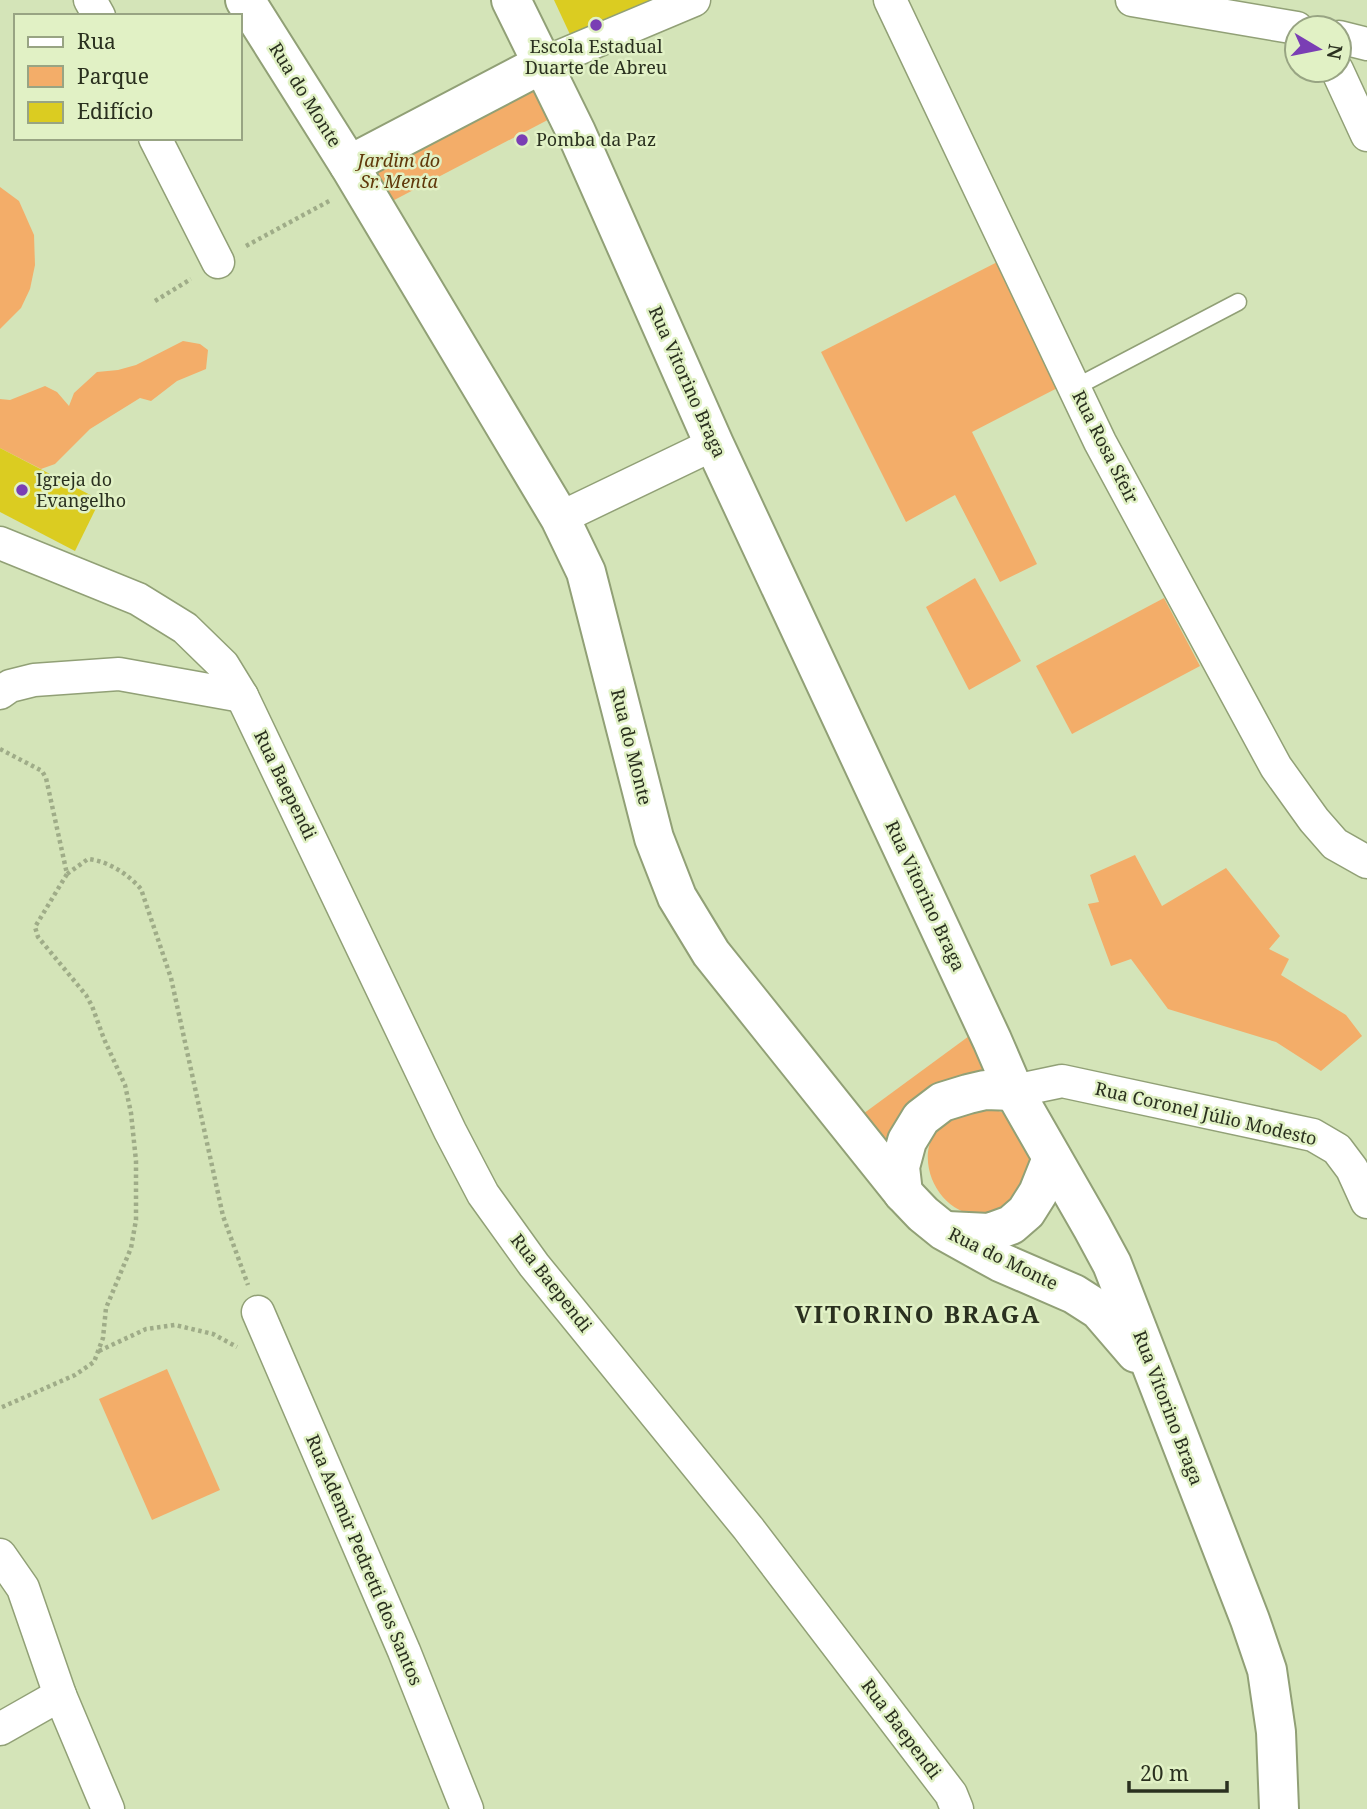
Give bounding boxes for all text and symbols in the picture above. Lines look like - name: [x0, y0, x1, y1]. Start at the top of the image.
- legend: [14, 14, 242, 140]
- north arrow: [1283, 14, 1353, 84]
- marker: Escola Estadual Duarte de Abreu: [588, 17, 604, 33]
- text: Rua: [77, 27, 116, 55]
- place label: Escola Estadual Duarte de Abreu: [525, 34, 668, 79]
- street label: Rua do Monte: [264, 38, 348, 151]
- text: N: [1321, 42, 1349, 62]
- text: Parque: [77, 62, 149, 90]
- text: Edifício: [77, 97, 153, 125]
- place label: Pomba da Paz: [536, 127, 656, 151]
- marker: Pomba da Paz: [514, 132, 530, 148]
- park label: Jardim do Sr. Menta: [355, 148, 440, 193]
- street label: Rua Vitorino Braga: [644, 302, 732, 461]
- street label: Rua Rosa Sfeir: [1067, 386, 1145, 507]
- place label: Igreja do Evangelho: [36, 467, 126, 512]
- marker: Igreja do Evangelho: [14, 482, 30, 498]
- street label: Rua do Monte: [606, 686, 658, 807]
- street label: Rua Baependi: [249, 726, 323, 843]
- street label: Rua Vitorino Braga: [880, 816, 971, 975]
- street label: Rua Coronel Júlio Modesto: [1093, 1076, 1319, 1150]
- street label: Rua do Monte: [945, 1221, 1062, 1295]
- street label: Rua Baependi: [506, 1228, 598, 1337]
- district label: VITORINO BRAGA: [795, 1297, 1041, 1330]
- street label: Rua Vitorino Braga: [1128, 1327, 1209, 1488]
- street label: Rua Ademir Pedretti dos Santos: [301, 1430, 429, 1689]
- street label: Rua Baependi: [856, 1674, 947, 1783]
- scale bar: [1129, 1750, 1227, 1794]
- text: 20 m: [1140, 1759, 1189, 1787]

